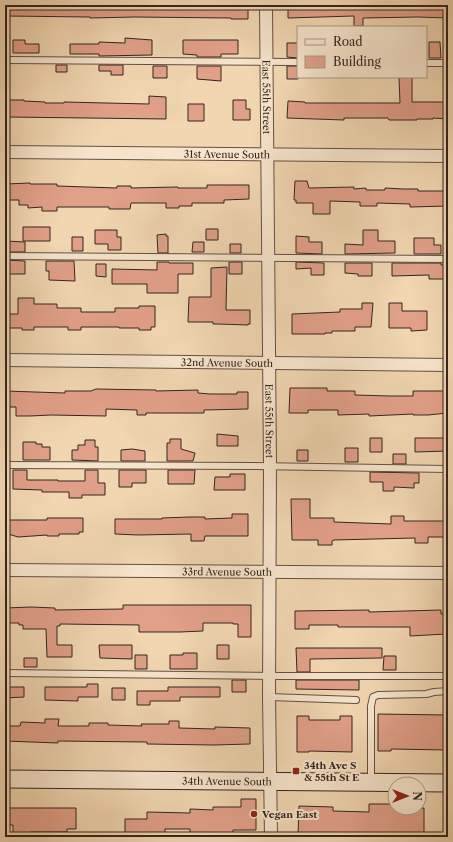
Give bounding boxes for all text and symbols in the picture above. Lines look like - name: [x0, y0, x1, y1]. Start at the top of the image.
- legend: [297, 26, 427, 78]
- text: Road: [333, 34, 363, 49]
- text: Building: [333, 54, 381, 69]
- street label: East 55th Street: [259, 60, 273, 135]
- street label: 31st Avenue South: [184, 148, 271, 161]
- street label: 32nd Avenue South: [181, 356, 274, 370]
- street label: East 55th Street: [262, 384, 276, 459]
- street label: 33rd Avenue South: [182, 565, 273, 579]
- place label: 34th Ave S & 55th St E: [304, 759, 359, 784]
- marker: 34th Ave S & 55th St E: [291, 766, 301, 776]
- street label: 34th Avenue South: [182, 775, 273, 788]
- north arrow: [387, 776, 427, 816]
- text: N: [410, 791, 424, 801]
- place label: Vegan East: [261, 808, 317, 821]
- marker: Vegan East: [249, 809, 259, 819]

